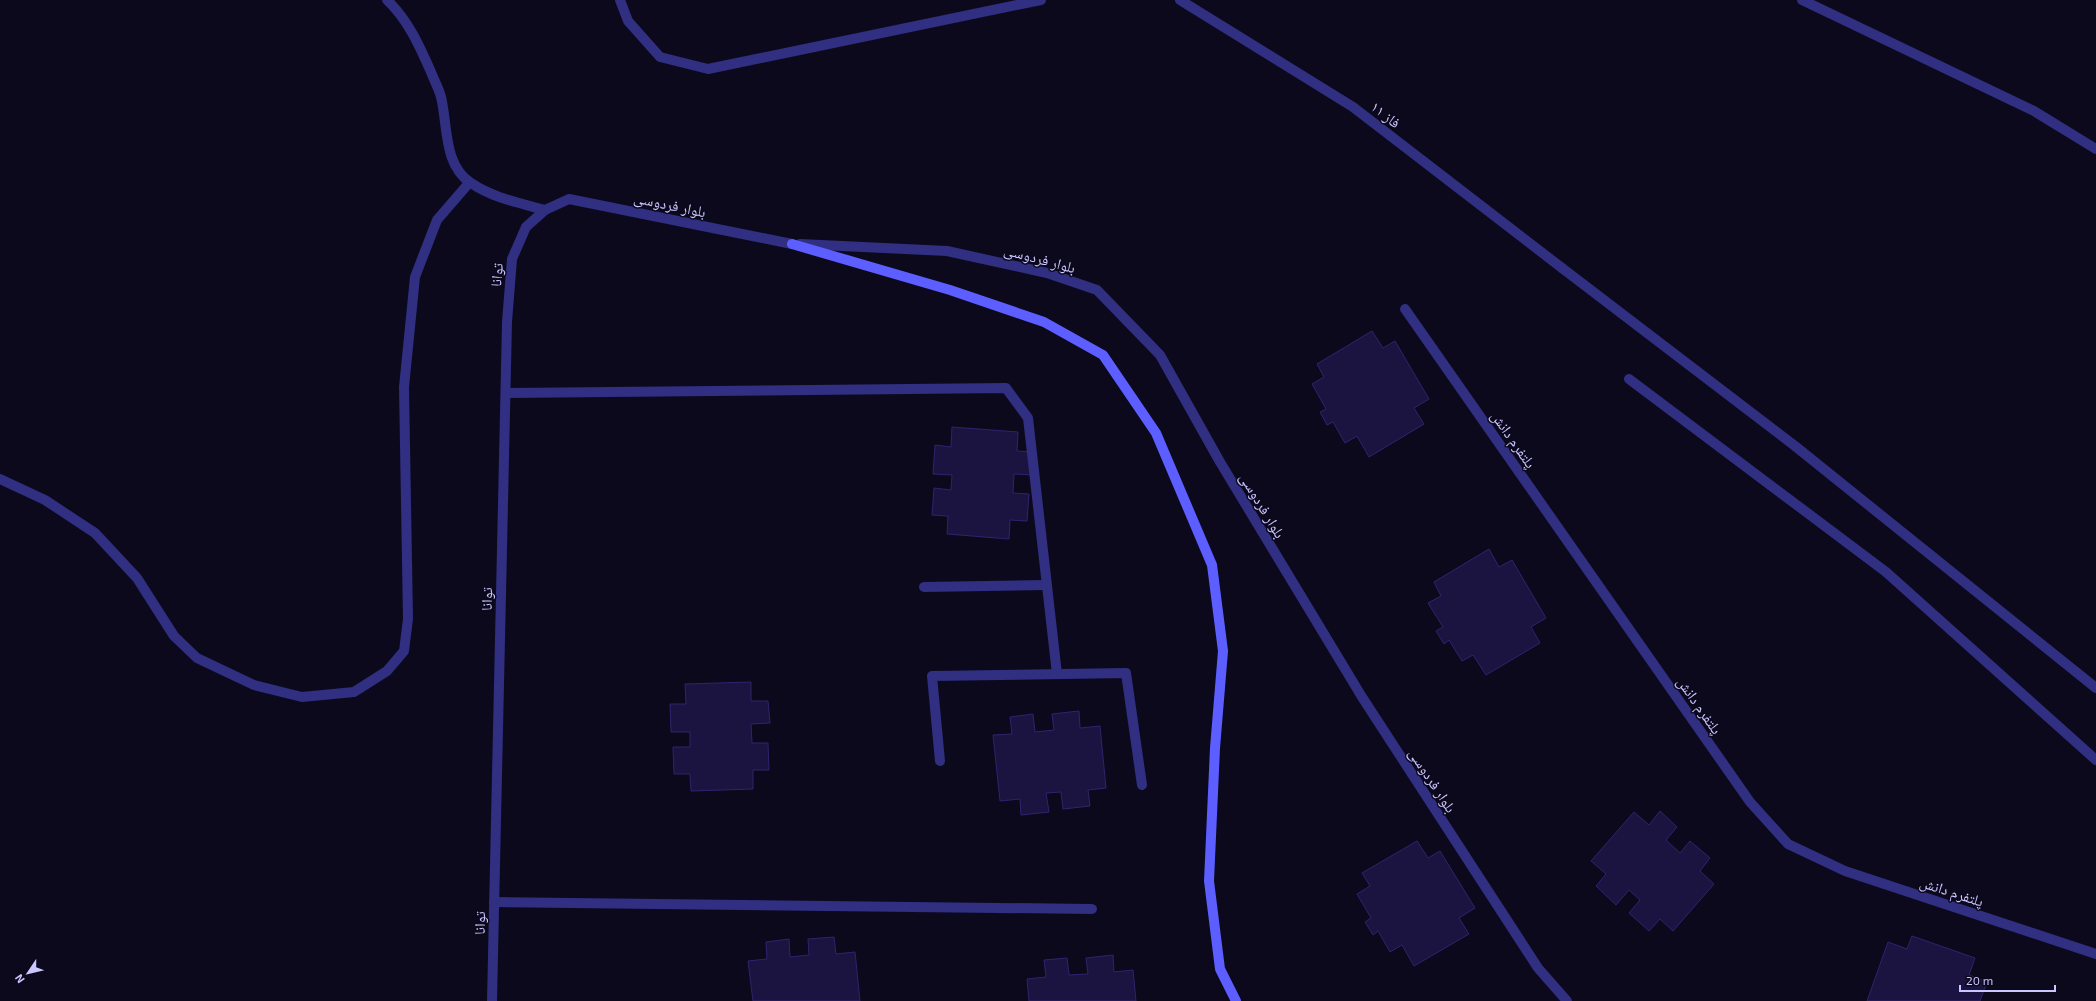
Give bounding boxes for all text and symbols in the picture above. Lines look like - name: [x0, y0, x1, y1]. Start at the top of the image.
- street label: فاز ۱۱: [1367, 97, 1404, 132]
- street label: بلوار فردوسی: [632, 188, 708, 222]
- street label: بلوار فردوسی: [1002, 240, 1078, 278]
- street label: توانا: [486, 262, 507, 288]
- street label: پلتفرم دانش: [1486, 407, 1540, 472]
- street label: بلوار فردوسی: [1235, 469, 1290, 542]
- street label: توانا: [477, 586, 496, 611]
- street label: پلتفرم دانش: [1672, 673, 1726, 738]
- street label: بلوار فردوسی: [1404, 744, 1461, 817]
- street label: پلتفرم دانش: [1917, 872, 1986, 912]
- street label: توانا: [470, 910, 489, 935]
- north arrow: [8, 953, 48, 993]
- scale bar: [1960, 967, 2055, 993]
- text: N: [12, 972, 27, 986]
- text: 20 m: [1966, 973, 1993, 987]

